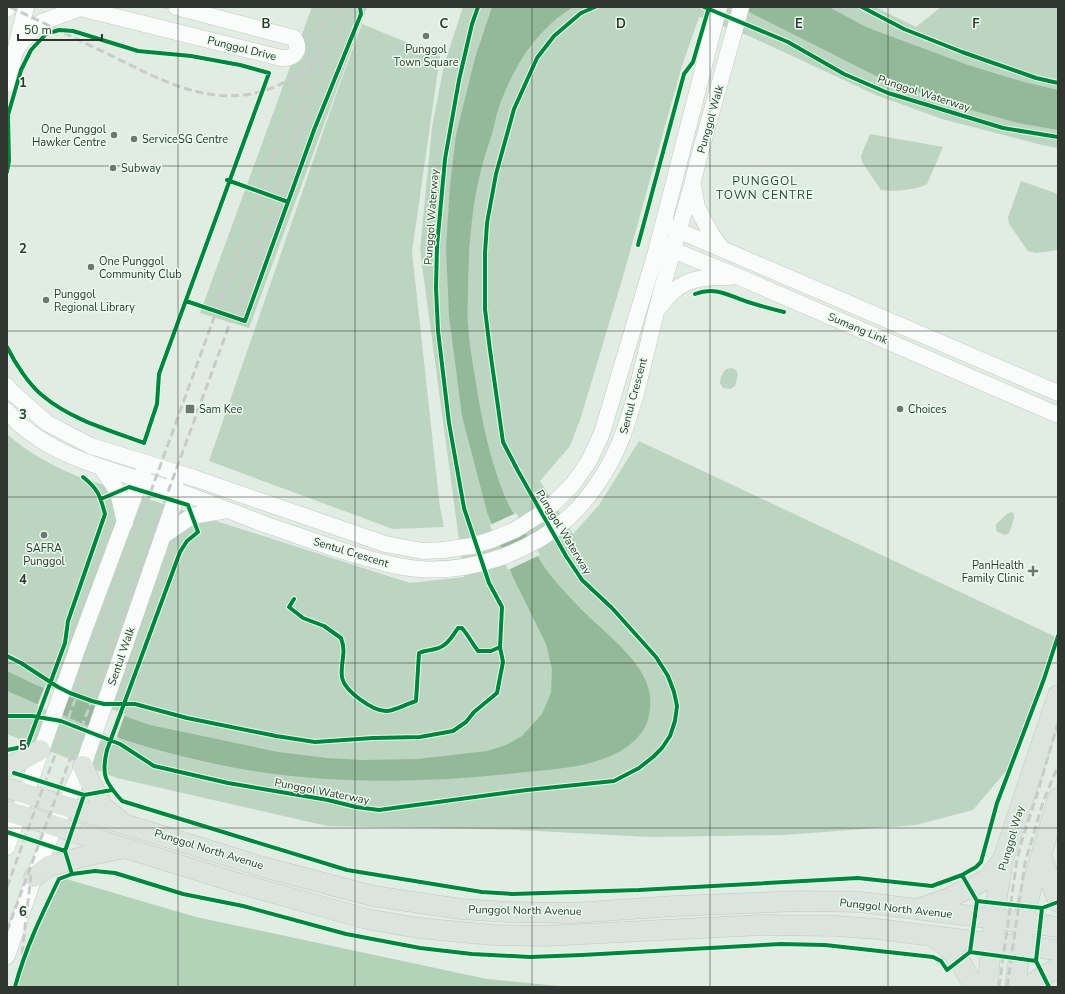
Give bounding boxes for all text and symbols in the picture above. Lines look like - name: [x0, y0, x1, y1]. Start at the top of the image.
- text: B: [262, 15, 271, 33]
- text: C: [440, 15, 449, 33]
- text: D: [616, 15, 626, 33]
- text: E: [795, 15, 803, 33]
- text: F: [972, 15, 980, 33]
- scale bar: [18, 16, 102, 42]
- text: 50 m: [24, 22, 52, 38]
- marker: Punggol Town Square: [421, 31, 431, 41]
- street label: Punggol Drive: [206, 33, 278, 64]
- place label: Punggol Town Square: [393, 42, 459, 70]
- street label: Punggol Waterway: [876, 71, 972, 116]
- text: 1: [19, 74, 27, 92]
- street label: Punggol Walk: [694, 83, 728, 155]
- place label: One Punggol Hawker Centre: [32, 122, 107, 150]
- marker: One Punggol Hawker Centre: [109, 130, 119, 140]
- place label: ServiceSG Centre: [142, 132, 228, 147]
- marker: ServiceSG Centre: [129, 134, 139, 144]
- place label: Subway: [121, 161, 161, 176]
- marker: Subway: [108, 163, 118, 173]
- street label: Punggol Waterway: [421, 168, 442, 266]
- district label: PUNGGOL TOWN CENTRE: [716, 173, 814, 203]
- text: 2: [19, 240, 27, 258]
- place label: One Punggol Community Club: [99, 254, 182, 282]
- marker: One Punggol Community Club: [86, 262, 96, 272]
- place label: Punggol Regional Library: [54, 287, 135, 315]
- marker: Punggol Regional Library: [41, 295, 51, 305]
- street label: Sumang Link: [825, 309, 891, 348]
- street label: Sentul Crescent: [616, 356, 651, 436]
- place label: Sam Kee: [199, 402, 242, 417]
- place label: Choices: [908, 402, 946, 417]
- marker: Sam Kee: [184, 403, 196, 415]
- marker: Choices: [895, 404, 905, 414]
- text: 3: [19, 406, 27, 424]
- street label: Punggol Waterway: [532, 487, 595, 578]
- marker: SAFRA Punggol: [39, 530, 49, 540]
- street label: Sentul Crescent: [311, 534, 391, 571]
- place label: SAFRA Punggol: [23, 541, 66, 569]
- place label: PanHealth Family Clinic: [962, 558, 1024, 586]
- marker: PanHealth Family Clinic: [1027, 565, 1039, 577]
- text: 4: [19, 571, 27, 589]
- street label: Sentul Walk: [104, 624, 139, 687]
- text: 5: [19, 737, 27, 755]
- street label: Punggol Waterway: [273, 775, 371, 808]
- street label: Punggol Way: [995, 803, 1028, 873]
- street label: Punggol North Avenue: [153, 826, 265, 873]
- street label: Punggol North Avenue: [839, 895, 953, 922]
- street label: Punggol North Avenue: [468, 902, 582, 919]
- text: 6: [19, 903, 27, 921]

